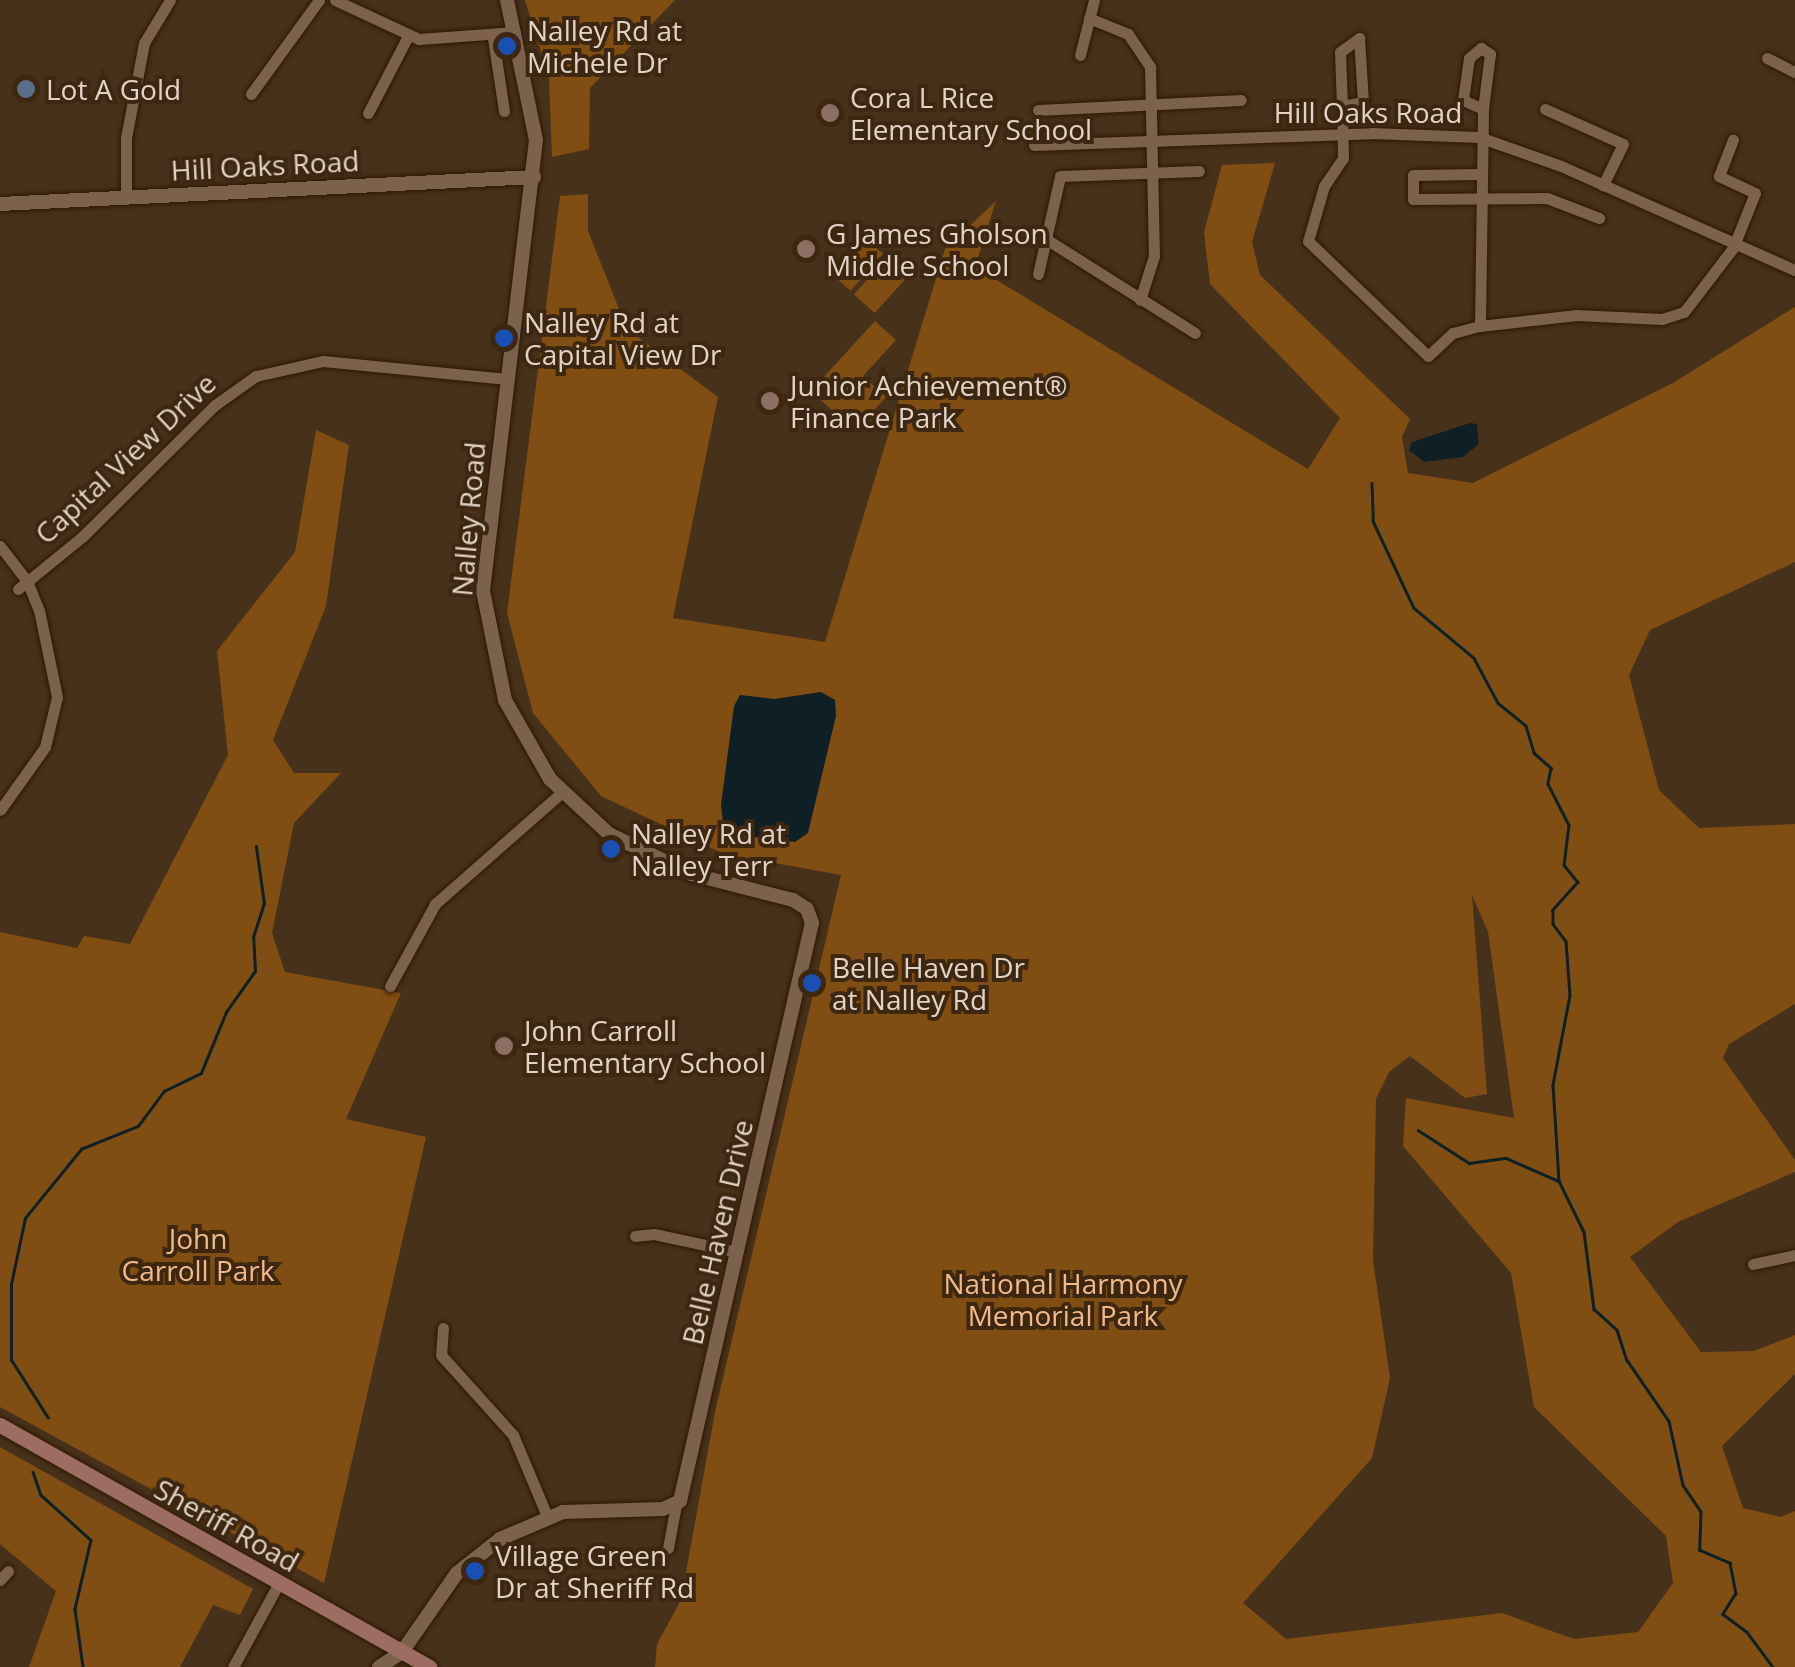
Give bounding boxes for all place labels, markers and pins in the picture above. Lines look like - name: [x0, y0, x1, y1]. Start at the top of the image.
- place label: Nalley Rd at Michele Dr: [527, 13, 682, 79]
- marker: Nalley Rd at Michele Dr: [496, 35, 518, 57]
- place label: Lot A Gold: [46, 72, 181, 106]
- marker: Lot A Gold: [15, 78, 37, 100]
- place label: Cora L Rice Elementary School: [850, 80, 1092, 146]
- marker: Cora L Rice Elementary School: [819, 102, 841, 124]
- place label: G James Gholson Middle School: [826, 216, 1048, 282]
- marker: G James Gholson Middle School: [795, 238, 817, 260]
- place label: Nalley Rd at Capital View Dr: [524, 305, 721, 371]
- marker: Nalley Rd at Capital View Dr: [493, 327, 515, 349]
- place label: Junior Achievement® Finance Park: [790, 368, 1067, 434]
- marker: Junior Achievement® Finance Park: [759, 390, 781, 412]
- place label: Nalley Rd at Nalley Terr: [631, 816, 786, 882]
- marker: Nalley Rd at Nalley Terr: [600, 838, 622, 860]
- place label: Belle Haven Dr at Nalley Rd: [832, 950, 1025, 1016]
- marker: Belle Haven Dr at Nalley Rd: [801, 972, 823, 994]
- place label: John Carroll Elementary School: [524, 1013, 766, 1079]
- marker: John Carroll Elementary School: [493, 1035, 515, 1057]
- place label: Village Green Dr at Sheriff Rd: [495, 1538, 694, 1604]
- marker: Village Green Dr at Sheriff Rd: [464, 1560, 486, 1582]

